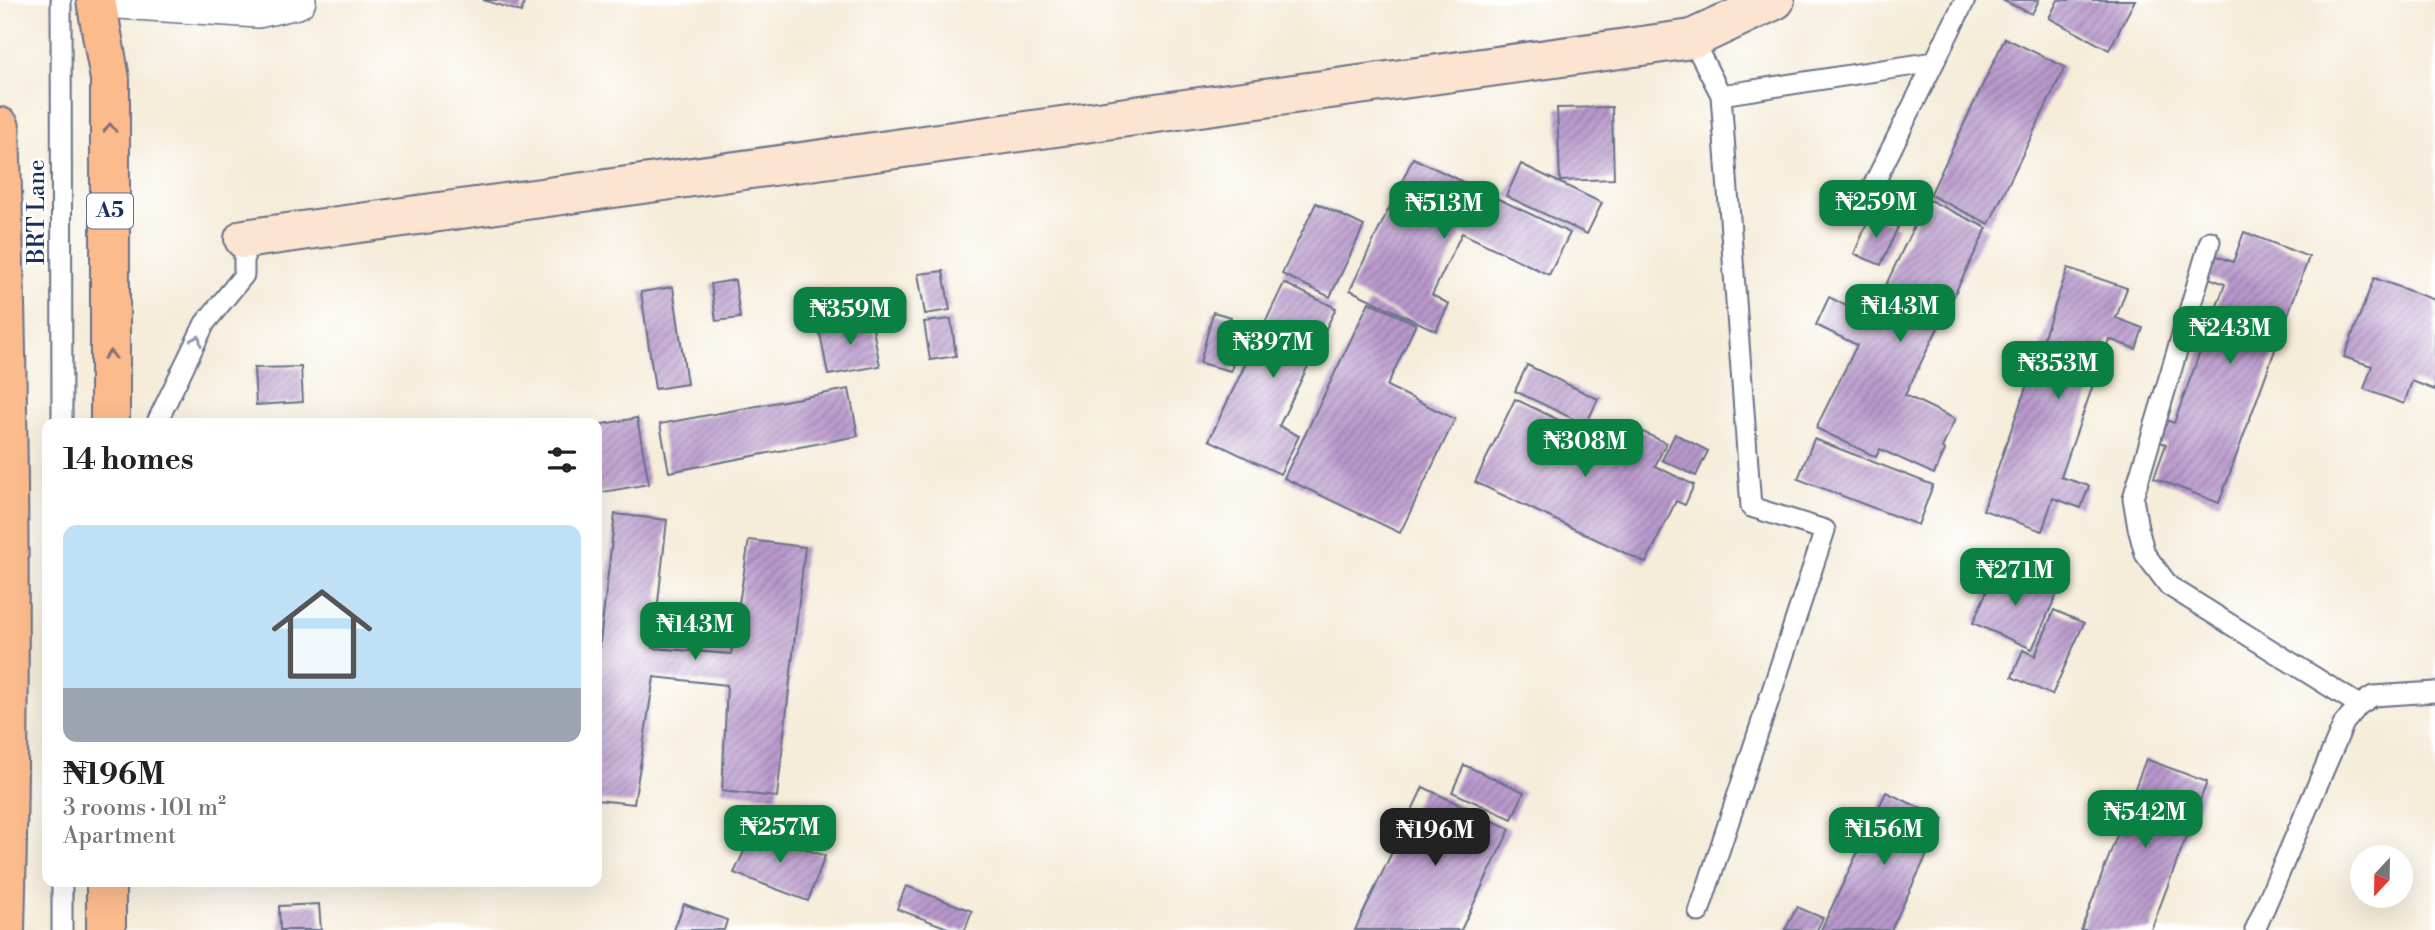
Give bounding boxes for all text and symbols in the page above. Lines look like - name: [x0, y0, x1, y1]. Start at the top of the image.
- one-way arrow: [102, 122, 118, 133]
- street label: BRT Lane: [23, 159, 51, 266]
- pin: ₦259M: [1827, 180, 1925, 240]
- pin: ₦513M: [1395, 182, 1493, 241]
- text: ₦259M: [1835, 189, 1917, 217]
- text: ₦513M: [1405, 190, 1483, 218]
- road number: A5: [87, 194, 133, 228]
- pin: ₦143M: [1851, 284, 1949, 344]
- pin: ₦359M: [801, 288, 899, 347]
- text: ₦143M: [1861, 293, 1939, 321]
- text: ₦359M: [809, 296, 891, 324]
- pin: ₦243M: [2181, 306, 2279, 366]
- text: ₦243M: [2189, 315, 2271, 343]
- pin: ₦397M: [1224, 320, 1322, 380]
- text: ₦397M: [1233, 329, 1313, 357]
- one-way arrow: [188, 335, 202, 347]
- pin: ₦353M: [2009, 342, 2107, 401]
- one-way arrow: [102, 350, 118, 360]
- text: ₦353M: [2018, 350, 2098, 378]
- pin: ₦308M: [1536, 420, 1634, 479]
- text: ₦308M: [1543, 428, 1627, 456]
- text: 14 homes: [63, 441, 194, 479]
- icon: filters: [543, 441, 581, 479]
- pin: ₦271M: [1966, 548, 2064, 608]
- text: ₦271M: [1976, 557, 2054, 585]
- icon: home: [259, 571, 385, 697]
- pin: ₦143M: [646, 602, 744, 662]
- text: ₦143M: [656, 611, 734, 639]
- text: ₦196M: [63, 756, 165, 794]
- pin: ₦542M: [2096, 790, 2194, 850]
- text: 3 rooms · 101 m²: [63, 794, 226, 822]
- text: ₦542M: [2104, 799, 2186, 827]
- pin: ₦257M: [731, 806, 829, 865]
- pin: ₦196M: [1386, 808, 1484, 868]
- pin: ₦156M: [1835, 808, 1933, 867]
- text: ₦257M: [740, 814, 820, 842]
- text: ₦156M: [1845, 816, 1923, 844]
- text: ₦196M: [1396, 817, 1474, 845]
- text: Apartment: [63, 822, 176, 850]
- north arrow: [2350, 845, 2413, 908]
- map controls: [2350, 845, 2413, 908]

